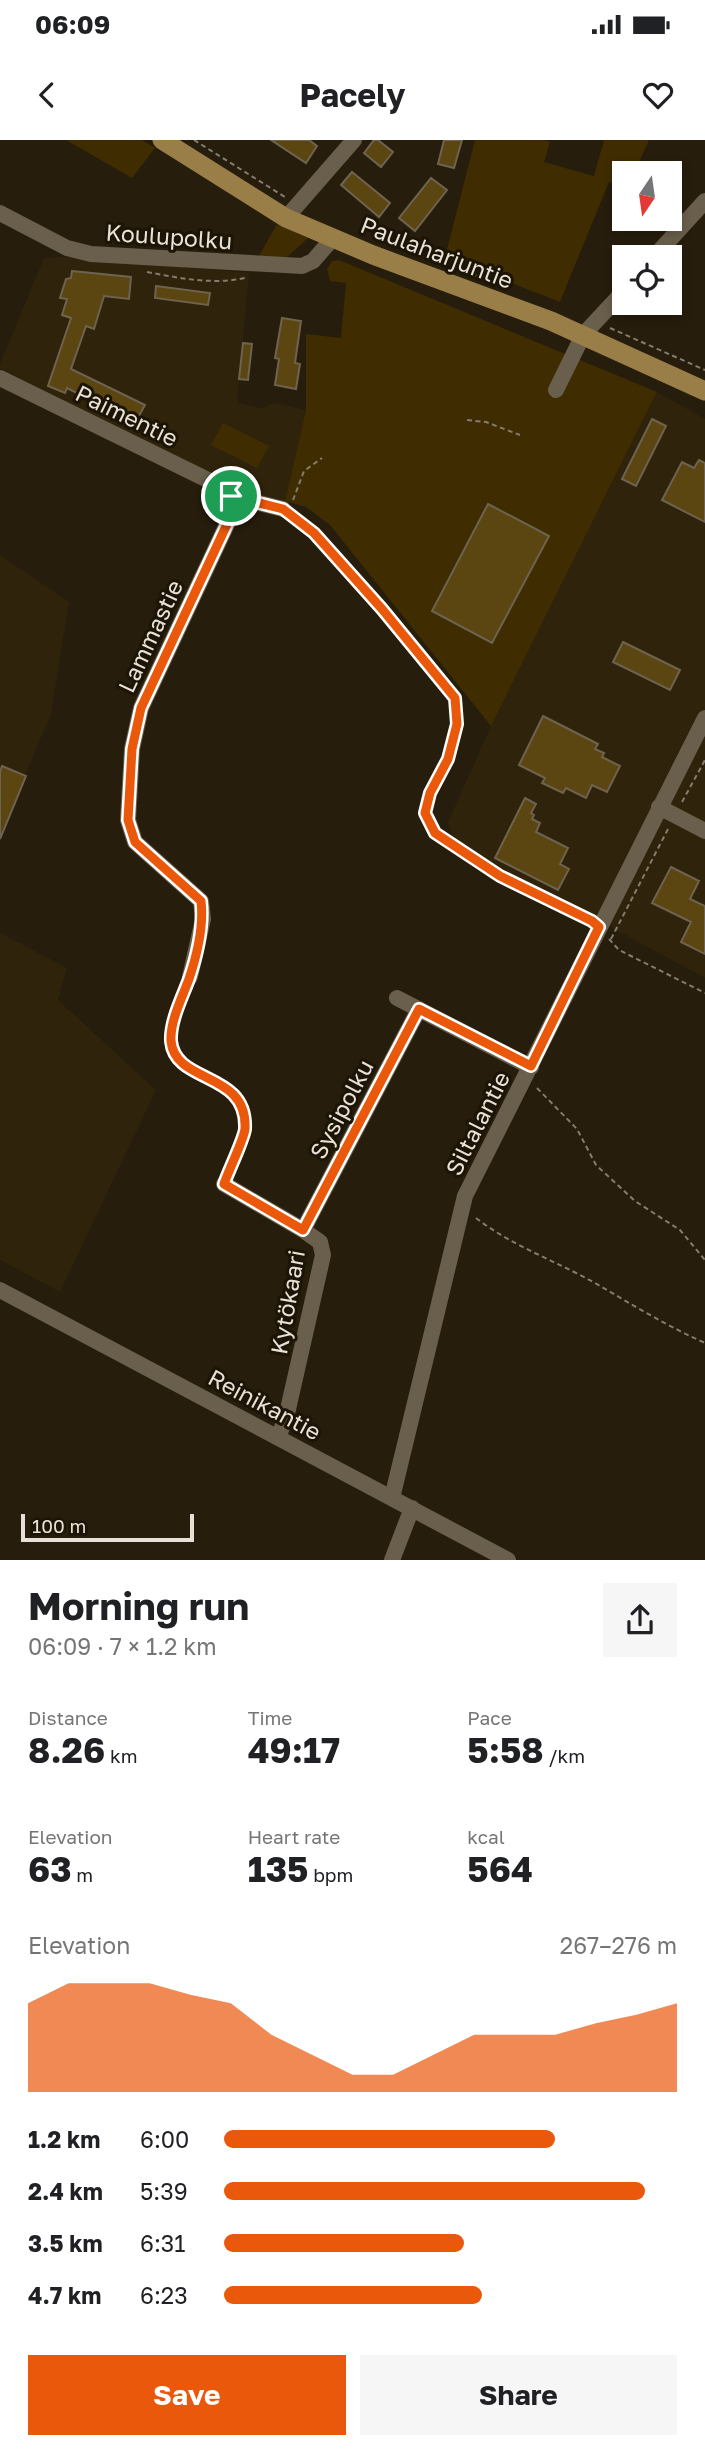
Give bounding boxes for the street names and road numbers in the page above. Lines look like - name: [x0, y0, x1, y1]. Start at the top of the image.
- street label: Paulaharjuntie: [357, 210, 517, 294]
- street label: Koulupolku: [105, 218, 233, 254]
- street label: Paimentie: [71, 378, 183, 452]
- street label: Lammastie: [112, 575, 188, 697]
- street label: Sysipolku: [303, 1055, 379, 1163]
- street label: Siltalantie: [439, 1066, 515, 1180]
- street label: Kytökaari: [264, 1248, 310, 1356]
- street label: Reinikantie: [204, 1363, 326, 1445]

